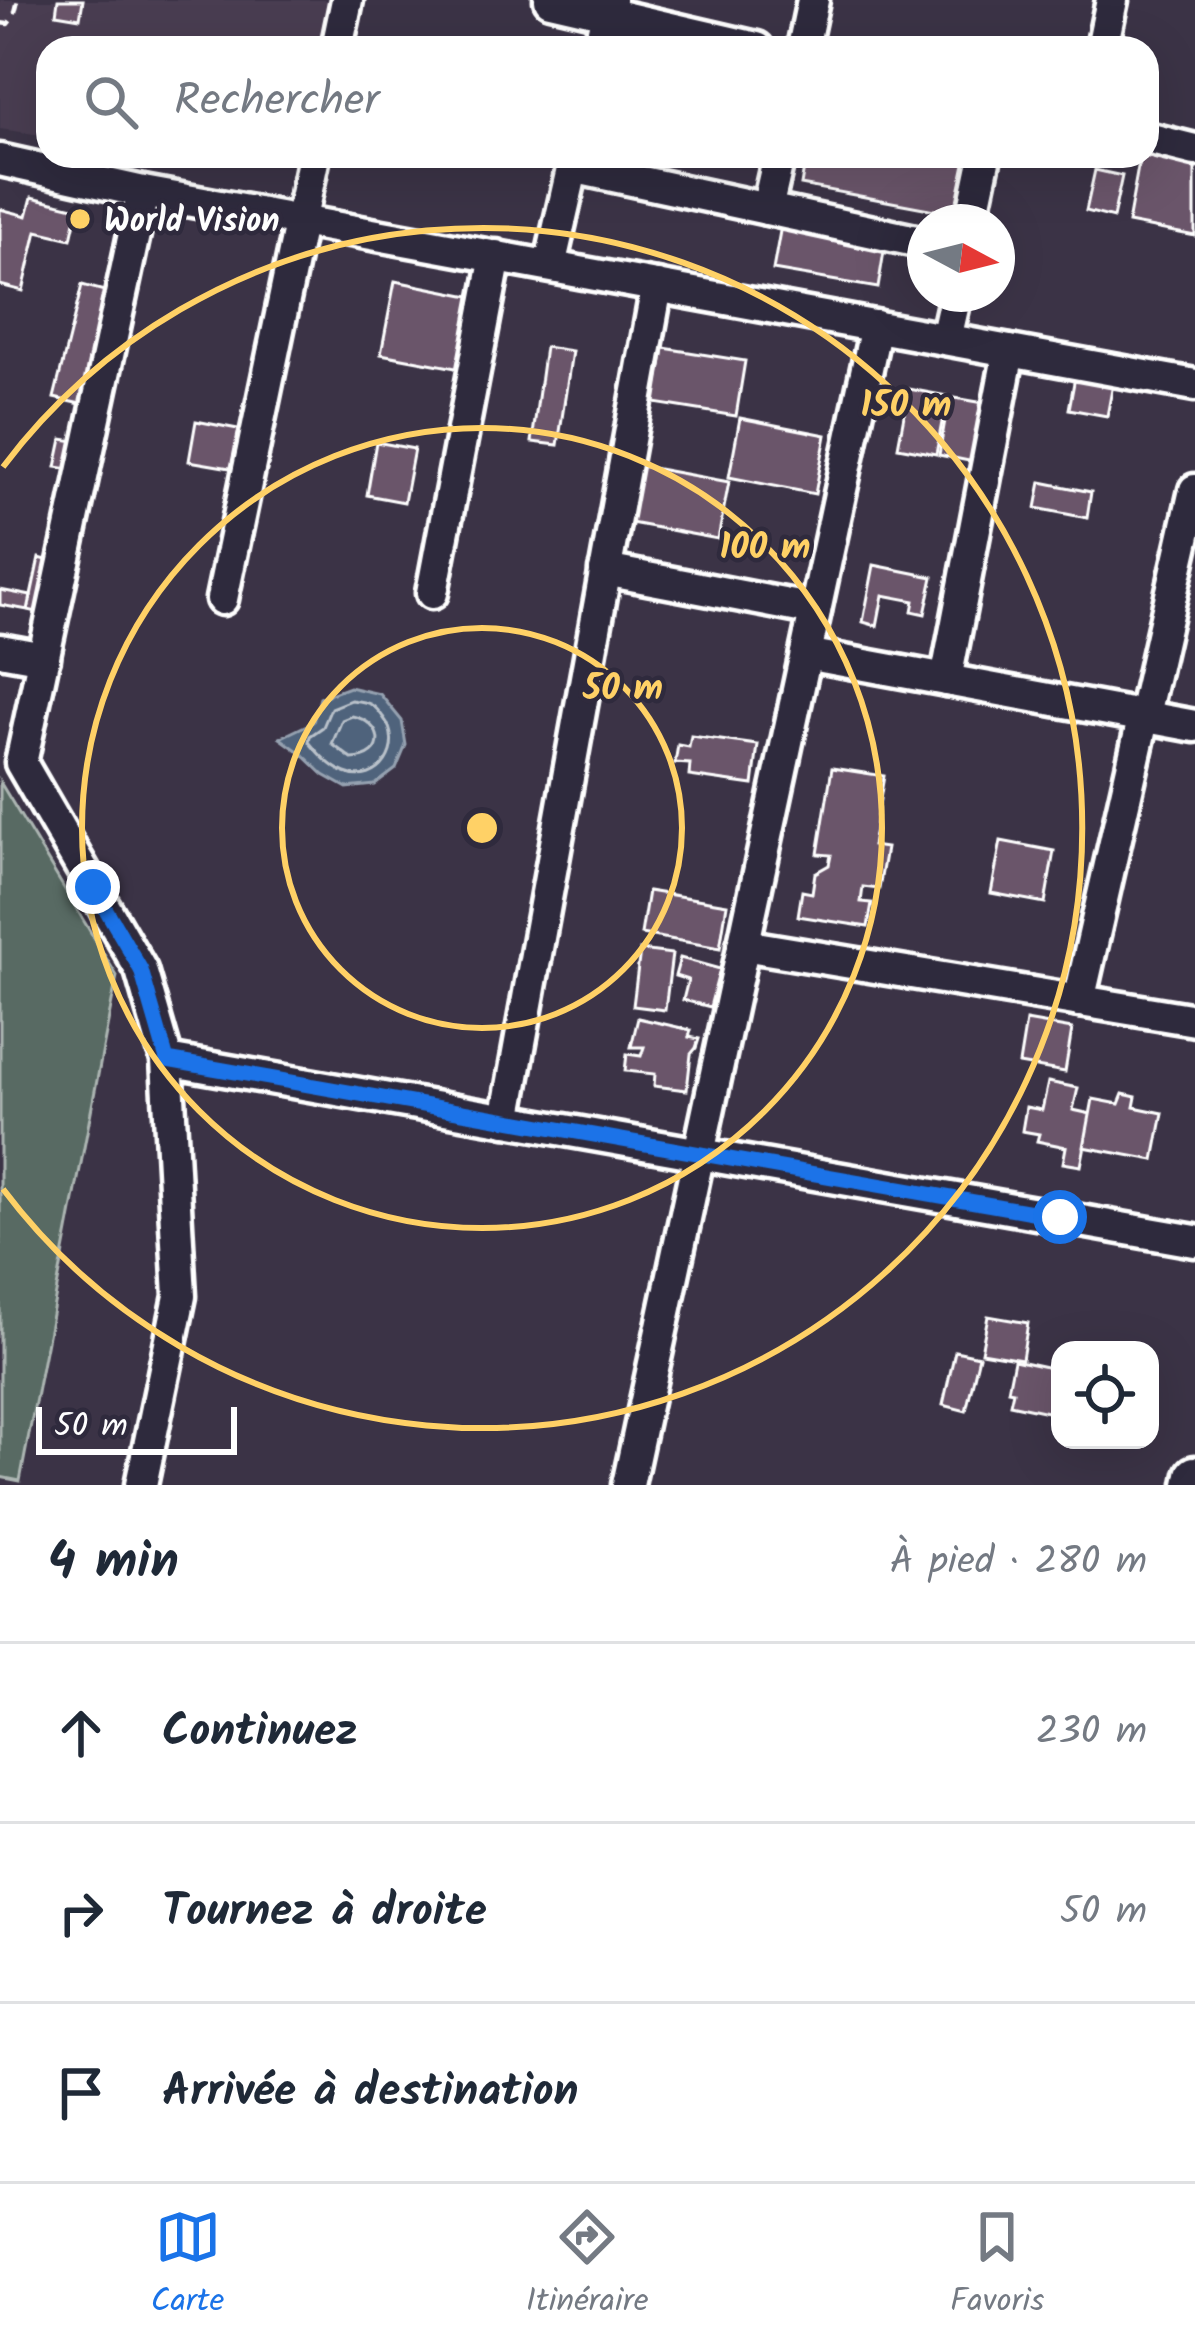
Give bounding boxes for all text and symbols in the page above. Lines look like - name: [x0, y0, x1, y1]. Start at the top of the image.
- search box: [36, 36, 1159, 168]
- text: Rechercher: [174, 66, 379, 138]
- icon: search: [78, 69, 144, 135]
- place label: World Vision: [104, 196, 280, 249]
- north arrow: [907, 204, 1015, 312]
- marker: World Vision: [67, 206, 93, 232]
- text: 150 m: [861, 378, 951, 435]
- text: 100 m: [719, 520, 811, 577]
- text: 50 m: [582, 661, 663, 718]
- centre of rings: [461, 807, 503, 849]
- route end: [66, 860, 120, 914]
- route start: [1033, 1190, 1087, 1244]
- map controls: [1051, 1341, 1159, 1449]
- button: locate: [1051, 1341, 1159, 1449]
- scale bar: [36, 1401, 237, 1454]
- text: 50 m: [54, 1401, 128, 1454]
- text: 4 min: [48, 1523, 179, 1604]
- text: À pied · 280 m: [890, 1532, 1147, 1594]
- text: Continuez: [162, 1697, 358, 1769]
- icon: ahead: [48, 1700, 114, 1766]
- text: 230 m: [1036, 1702, 1147, 1764]
- text: Tournez à droite: [162, 1877, 487, 1949]
- icon: right: [48, 1880, 114, 1946]
- text: 50 m: [1060, 1882, 1147, 1944]
- text: Arrivée à destination: [162, 2057, 579, 2129]
- icon: arrive: [48, 2060, 114, 2126]
- tab: Carte: [151, 2204, 224, 2329]
- tab: Itinéraire: [526, 2204, 649, 2329]
- tab: Favoris: [950, 2204, 1044, 2329]

